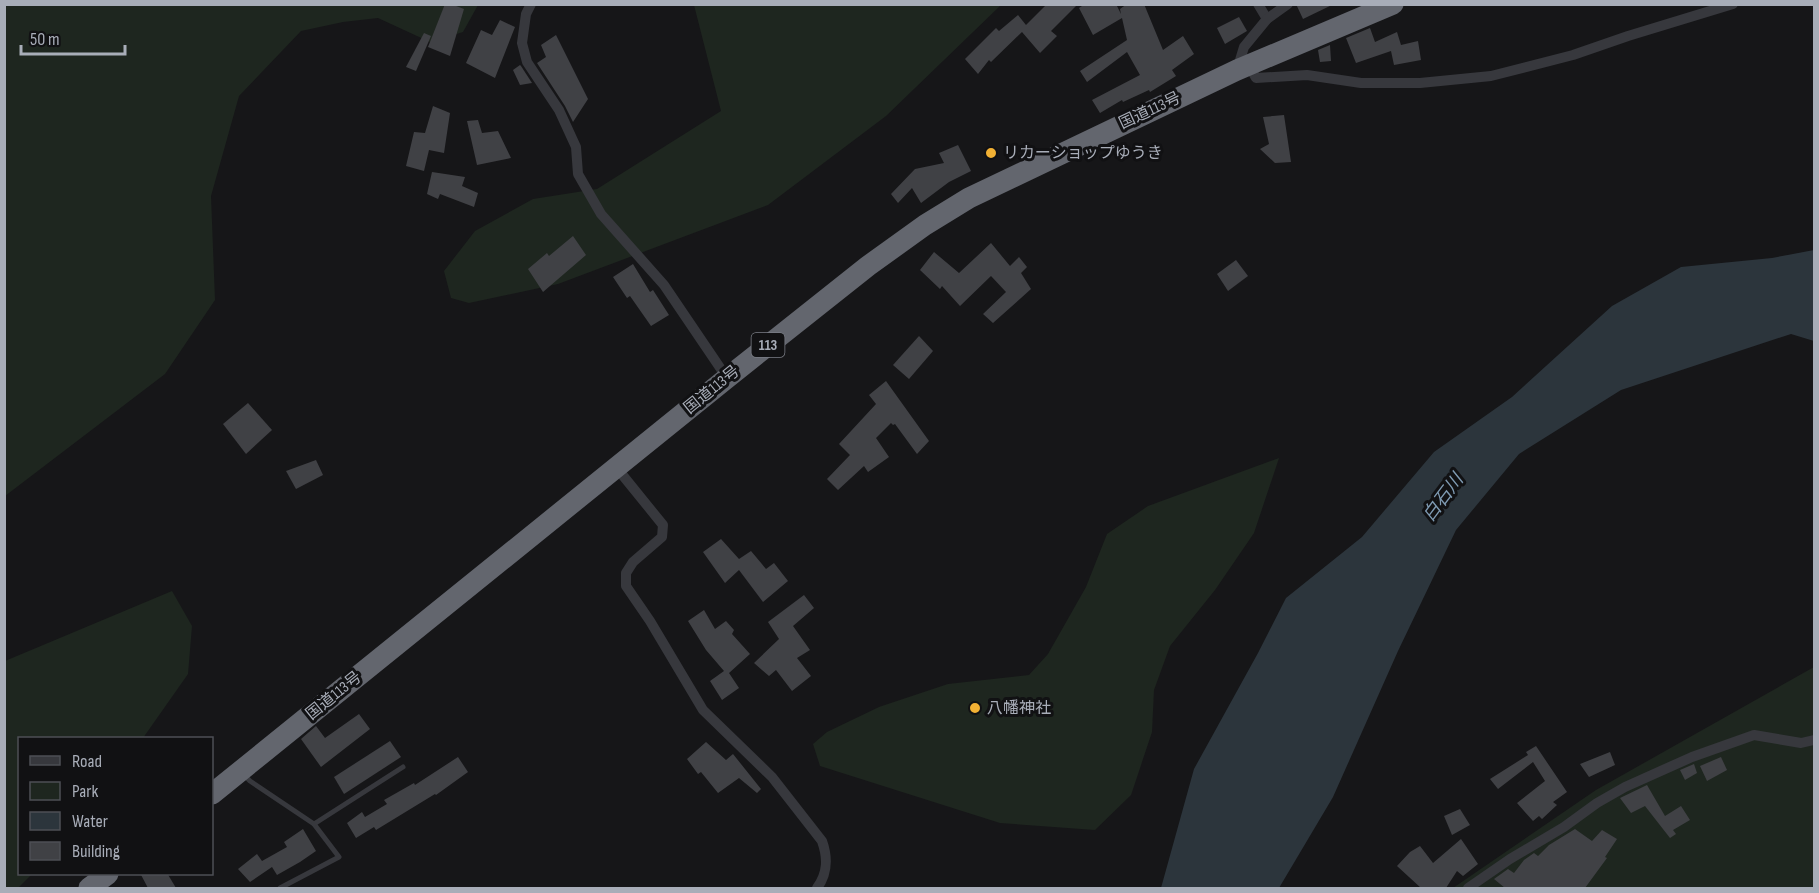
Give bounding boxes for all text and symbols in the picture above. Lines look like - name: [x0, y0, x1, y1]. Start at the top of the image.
- scale bar: [21, 18, 124, 56]
- text: 50 m: [30, 29, 60, 50]
- street label: 国道113号: [1116, 88, 1184, 134]
- place label: リカーショップゆうき: [1003, 144, 1163, 163]
- marker: リカーショップゆうき: [984, 146, 998, 160]
- road number: 113: [752, 333, 784, 357]
- street label: 国道113号: [680, 362, 744, 418]
- water label: 白石川: [1418, 469, 1469, 526]
- street label: 国道113号: [302, 668, 366, 724]
- place label: 八幡神社: [987, 699, 1051, 718]
- marker: 八幡神社: [968, 701, 982, 715]
- legend: [18, 737, 213, 875]
- text: Road: [72, 751, 102, 772]
- text: Park: [72, 781, 98, 802]
- text: Water: [72, 811, 108, 832]
- text: Building: [72, 841, 120, 862]

